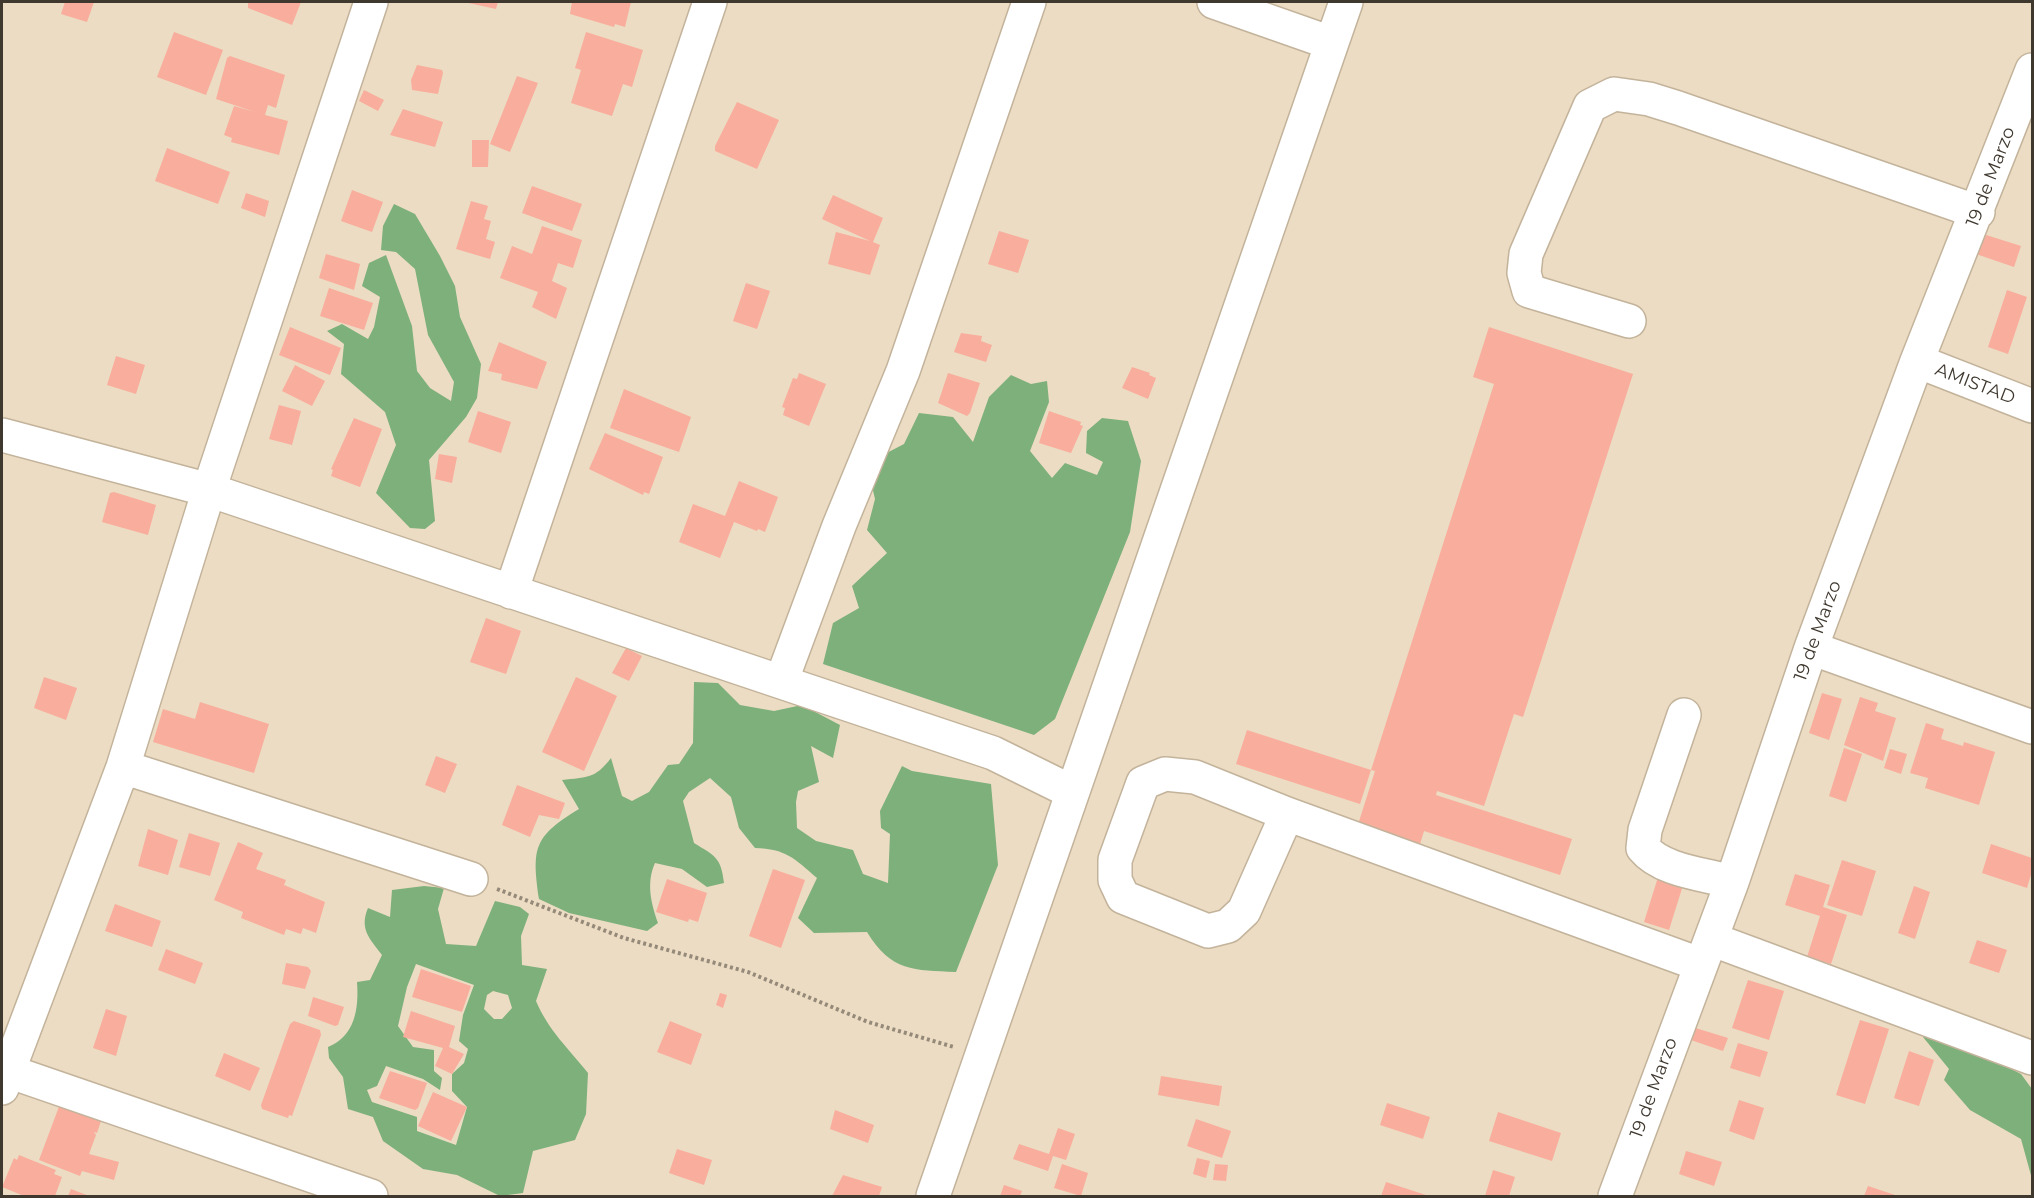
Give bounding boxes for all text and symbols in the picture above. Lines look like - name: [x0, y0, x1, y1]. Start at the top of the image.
- street label: 19 de Marzo: [1962, 124, 2020, 230]
- street label: AMISTAD: [1932, 359, 2018, 409]
- street label: 19 de Marzo: [1790, 578, 1846, 684]
- street label: 19 de Marzo: [1626, 1035, 1682, 1141]

